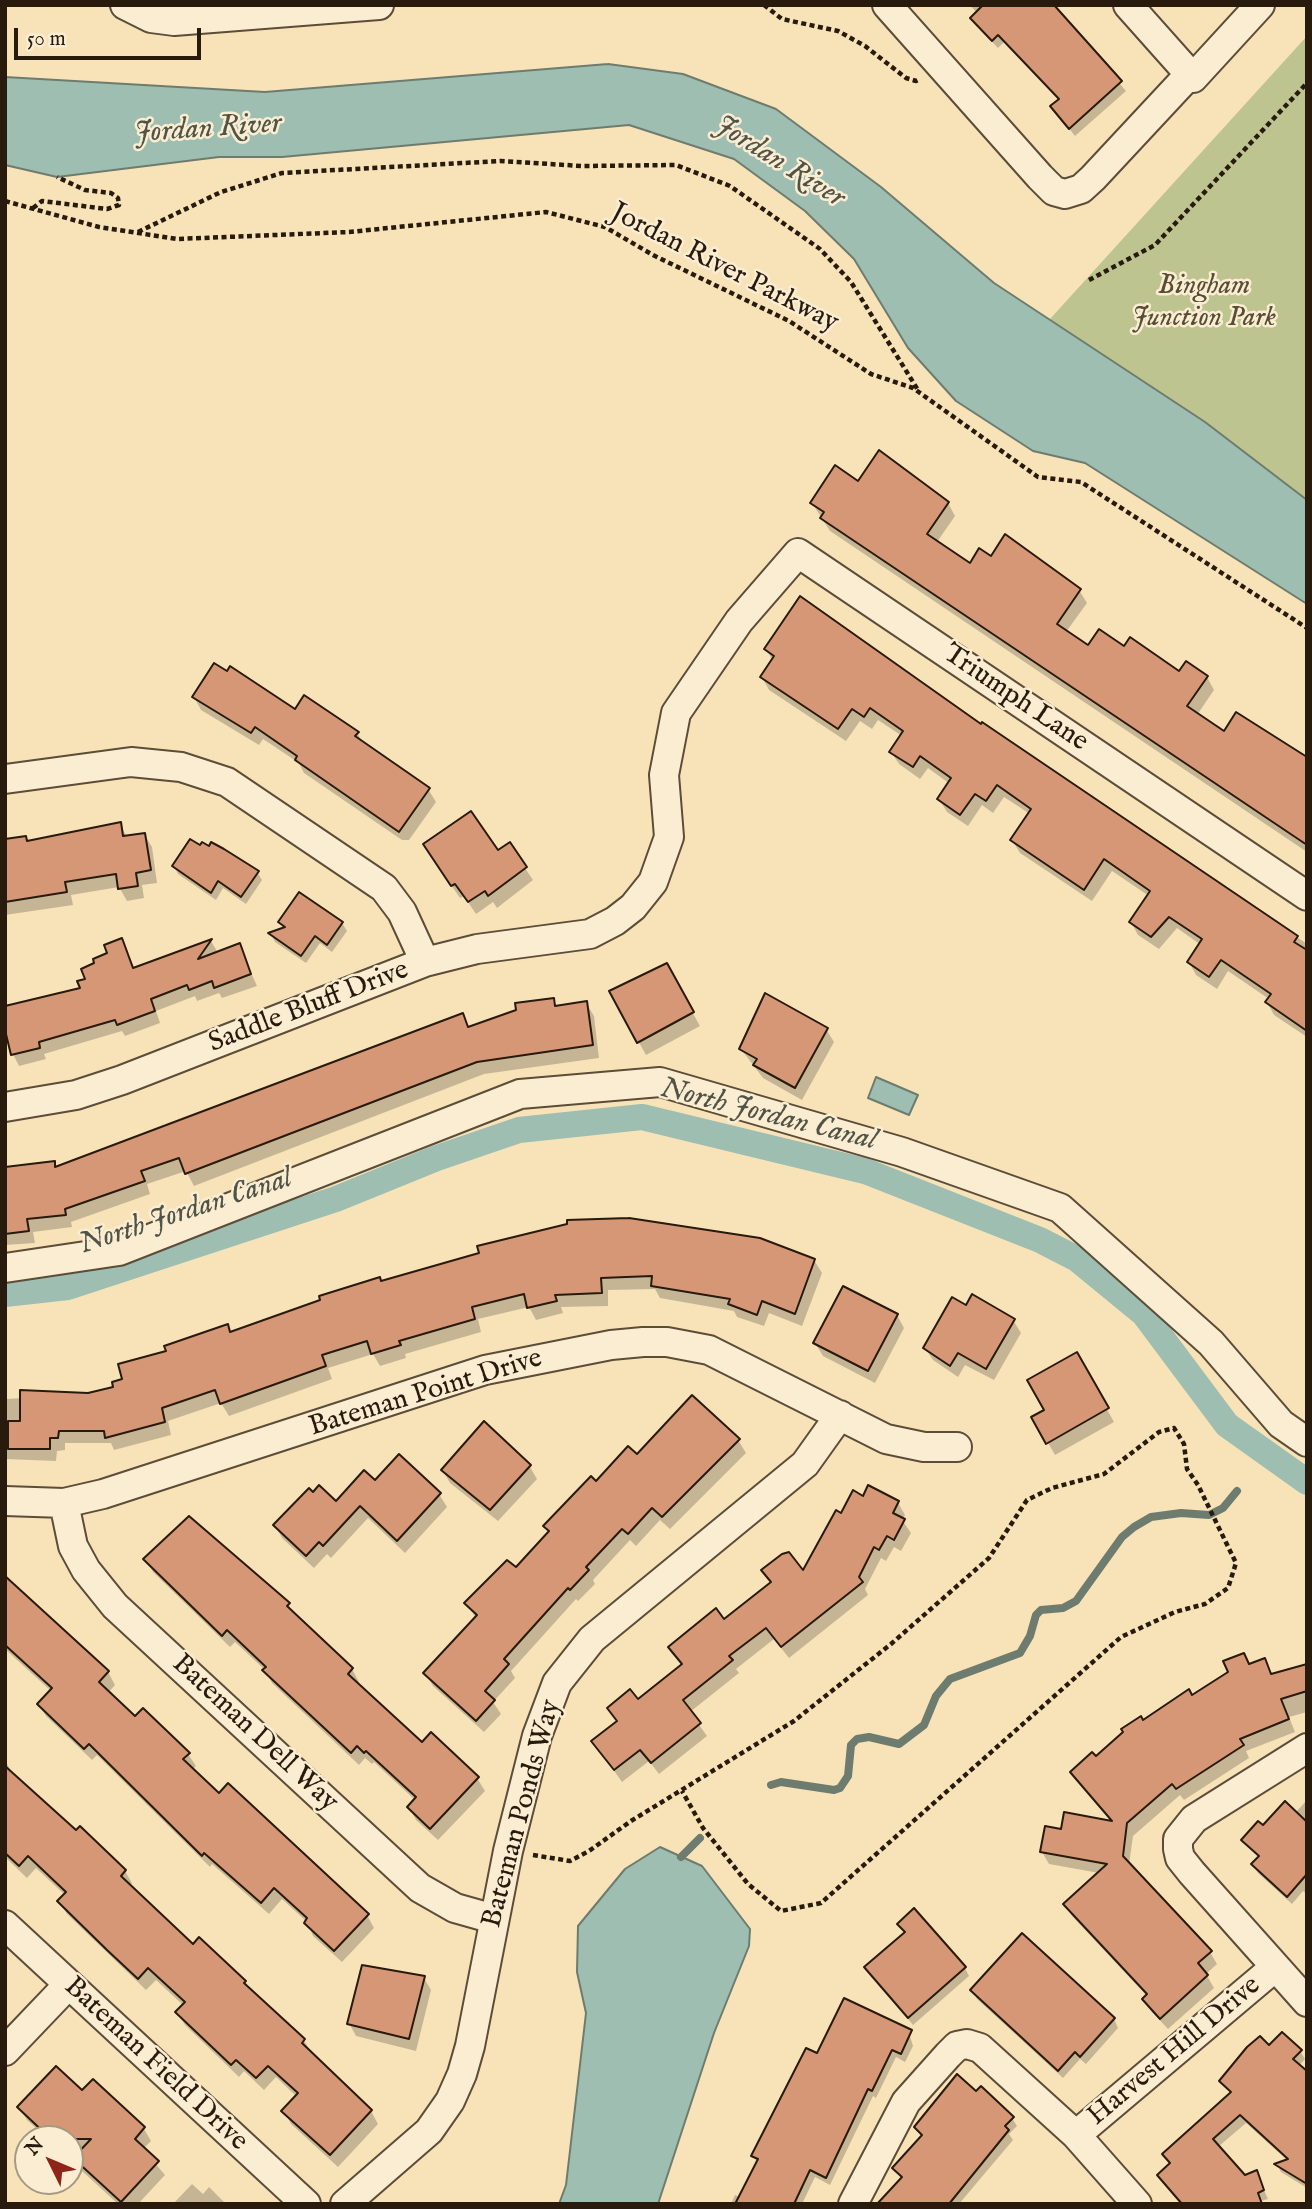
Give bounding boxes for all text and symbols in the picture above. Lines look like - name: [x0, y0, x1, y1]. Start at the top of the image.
- scale bar: [18, 14, 205, 58]
- text: 50 m: [27, 26, 66, 53]
- water label: Jordan River: [133, 107, 283, 153]
- water label: Jordan River: [707, 109, 851, 217]
- street label: Jordan River Parkway: [605, 197, 843, 341]
- park label: Bingham Junction Park: [1132, 270, 1276, 336]
- street label: Triumph Lane: [936, 638, 1094, 760]
- street label: Saddle Bluff Drive: [204, 954, 414, 1062]
- water label: North Jordan Canal: [656, 1072, 880, 1160]
- water label: North Jordan Canal: [75, 1162, 297, 1264]
- street label: Bateman Point Drive: [306, 1343, 546, 1445]
- street label: Bateman Dell Way: [164, 1648, 344, 1820]
- street label: Bateman Ponds Way: [476, 1696, 570, 1932]
- street label: Harvest Hill Drive: [1082, 1970, 1268, 2134]
- street label: Bateman Field Drive: [56, 1971, 254, 2159]
- north arrow: [14, 2125, 84, 2195]
- text: N: [21, 2133, 49, 2161]

